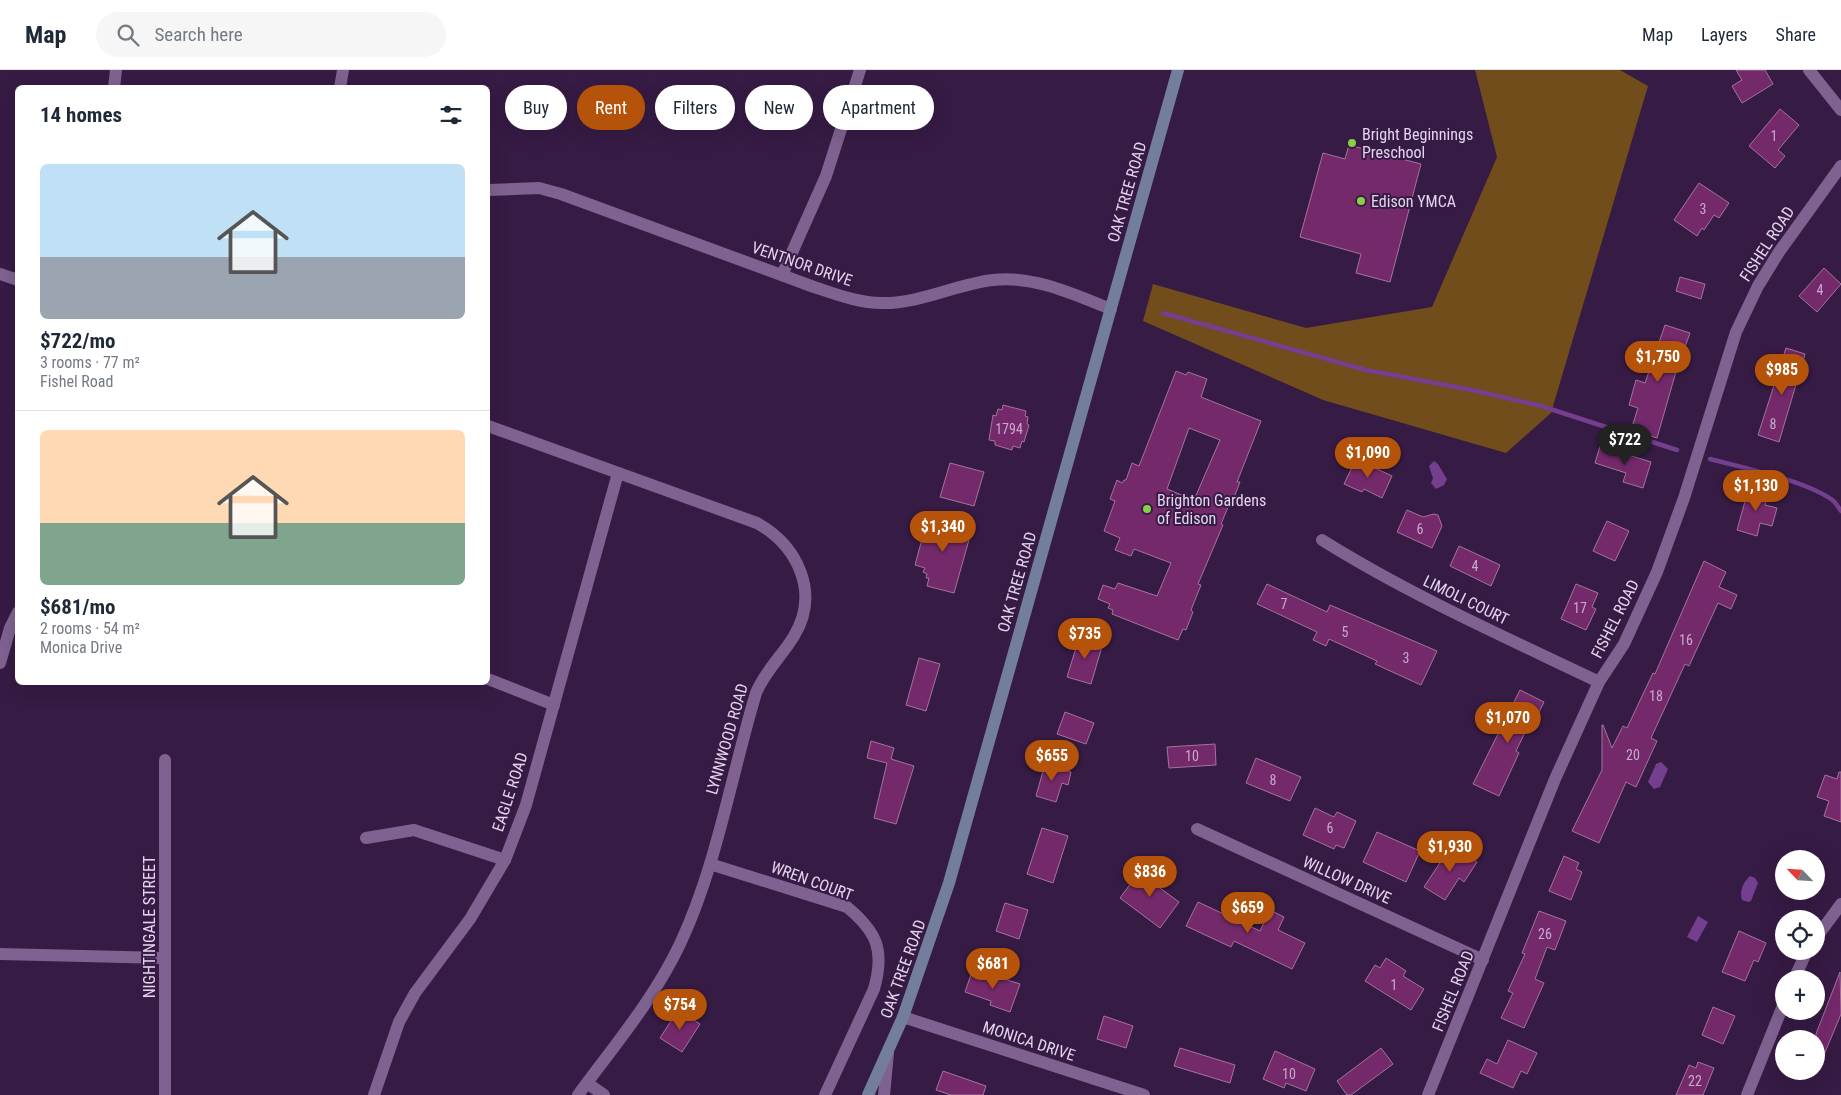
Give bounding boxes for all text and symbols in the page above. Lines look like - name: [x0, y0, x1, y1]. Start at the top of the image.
- search box: [96, 12, 446, 57]
- text: Map: [25, 21, 66, 49]
- icon: search: [114, 21, 142, 49]
- text: Search here: [154, 23, 243, 46]
- text: Map: [1642, 24, 1673, 45]
- text: Layers: [1701, 24, 1748, 45]
- text: Share: [1776, 24, 1816, 45]
- chip: Buy: [505, 85, 567, 130]
- chip: Rent: [577, 85, 645, 130]
- chip: Filters: [655, 85, 735, 130]
- chip: New: [745, 85, 813, 130]
- chip: Apartment: [823, 85, 934, 130]
- icon: filters: [437, 101, 465, 129]
- text: 14 homes: [40, 103, 122, 127]
- place label: Bright Beginnings Preschool: [1362, 125, 1473, 162]
- house number: 1: [1771, 128, 1777, 144]
- marker: Bright Beginnings Preschool: [1346, 137, 1358, 149]
- street label: OAK TREE ROAD: [1104, 140, 1150, 244]
- place label: Edison YMCA: [1371, 192, 1456, 211]
- marker: Edison YMCA: [1355, 195, 1367, 207]
- icon: home: [208, 197, 298, 287]
- house number: 3: [1700, 201, 1706, 217]
- street label: FISHEL ROAD: [1736, 203, 1798, 285]
- street label: VENTNOR DRIVE: [749, 238, 855, 290]
- house number: 4: [1817, 282, 1824, 298]
- text: $722/mo: [40, 329, 115, 353]
- pin: $1,750: [1617, 340, 1699, 383]
- text: $1,750: [1636, 347, 1680, 366]
- text: 3 rooms · 77 m²: [40, 353, 140, 372]
- pin: $985: [1752, 354, 1812, 396]
- text: $985: [1766, 360, 1798, 379]
- text: Fishel Road: [40, 372, 113, 391]
- house number: 8: [1770, 416, 1777, 432]
- house number: 1794: [995, 421, 1023, 437]
- pin: $722: [1595, 424, 1655, 466]
- text: $722: [1609, 430, 1641, 449]
- pin: $1,090: [1327, 436, 1409, 479]
- text: $1,090: [1346, 443, 1390, 462]
- icon: home: [208, 462, 298, 552]
- pin: $1,130: [1715, 470, 1797, 512]
- text: $1,130: [1734, 476, 1778, 495]
- place label: Brighton Gardens of Edison: [1157, 491, 1266, 528]
- marker: Brighton Gardens of Edison: [1141, 503, 1153, 515]
- pin: $1,340: [902, 510, 984, 553]
- text: $1,340: [921, 517, 965, 536]
- house number: 6: [1417, 521, 1424, 537]
- street label: OAK TREE ROAD: [994, 530, 1040, 634]
- house number: 4: [1472, 558, 1479, 574]
- street label: LIMOLI COURT: [1420, 571, 1512, 629]
- street label: FISHEL ROAD: [1587, 577, 1643, 661]
- text: $681/mo: [40, 595, 115, 619]
- house number: 7: [1281, 596, 1288, 612]
- house number: 17: [1573, 600, 1587, 616]
- pin: $735: [1055, 618, 1115, 660]
- text: 2 rooms · 54 m²: [40, 619, 140, 638]
- text: $735: [1069, 624, 1101, 643]
- house number: 5: [1342, 624, 1349, 640]
- house number: 16: [1679, 632, 1693, 648]
- text: Monica Drive: [40, 638, 122, 657]
- house number: 3: [1403, 650, 1409, 666]
- street label: LYNNWOOD ROAD: [702, 681, 752, 797]
- house number: 18: [1649, 688, 1663, 704]
- pin: $1,070: [1467, 702, 1549, 744]
- text: $1,070: [1486, 708, 1530, 727]
- pin: $655: [1022, 740, 1082, 782]
- text: $655: [1036, 746, 1068, 765]
- house number: 20: [1626, 747, 1640, 763]
- house number: 10: [1185, 748, 1199, 764]
- street label: EAGLE ROAD: [488, 750, 532, 834]
- house number: 8: [1270, 772, 1277, 788]
- house number: 6: [1327, 820, 1334, 836]
- pin: $1,930: [1409, 830, 1491, 873]
- text: $1,930: [1428, 837, 1472, 856]
- north arrow: [1775, 850, 1825, 900]
- map controls: [1775, 850, 1825, 1080]
- street label: WILLOW DRIVE: [1300, 852, 1394, 908]
- street label: NIGHTINGALE STREET: [140, 856, 159, 998]
- pin: $836: [1120, 856, 1180, 898]
- street label: WREN COURT: [768, 857, 856, 905]
- text: $836: [1134, 862, 1166, 881]
- pin: $659: [1218, 892, 1278, 934]
- text: $659: [1232, 898, 1264, 917]
- button: locate: [1775, 910, 1825, 960]
- street label: OAK TREE ROAD: [876, 917, 930, 1021]
- house number: 26: [1538, 926, 1552, 942]
- pin: $681: [963, 948, 1023, 990]
- street label: FISHEL ROAD: [1428, 948, 1478, 1034]
- text: $681: [977, 954, 1009, 973]
- button: +: [1775, 970, 1825, 1020]
- house number: 1: [1391, 977, 1397, 993]
- pin: $754: [650, 988, 710, 1031]
- text: $754: [664, 995, 696, 1014]
- street label: MONICA DRIVE: [980, 1017, 1078, 1065]
- button: −: [1775, 1030, 1825, 1080]
- house number: 10: [1282, 1066, 1296, 1082]
- house number: 22: [1688, 1073, 1702, 1089]

